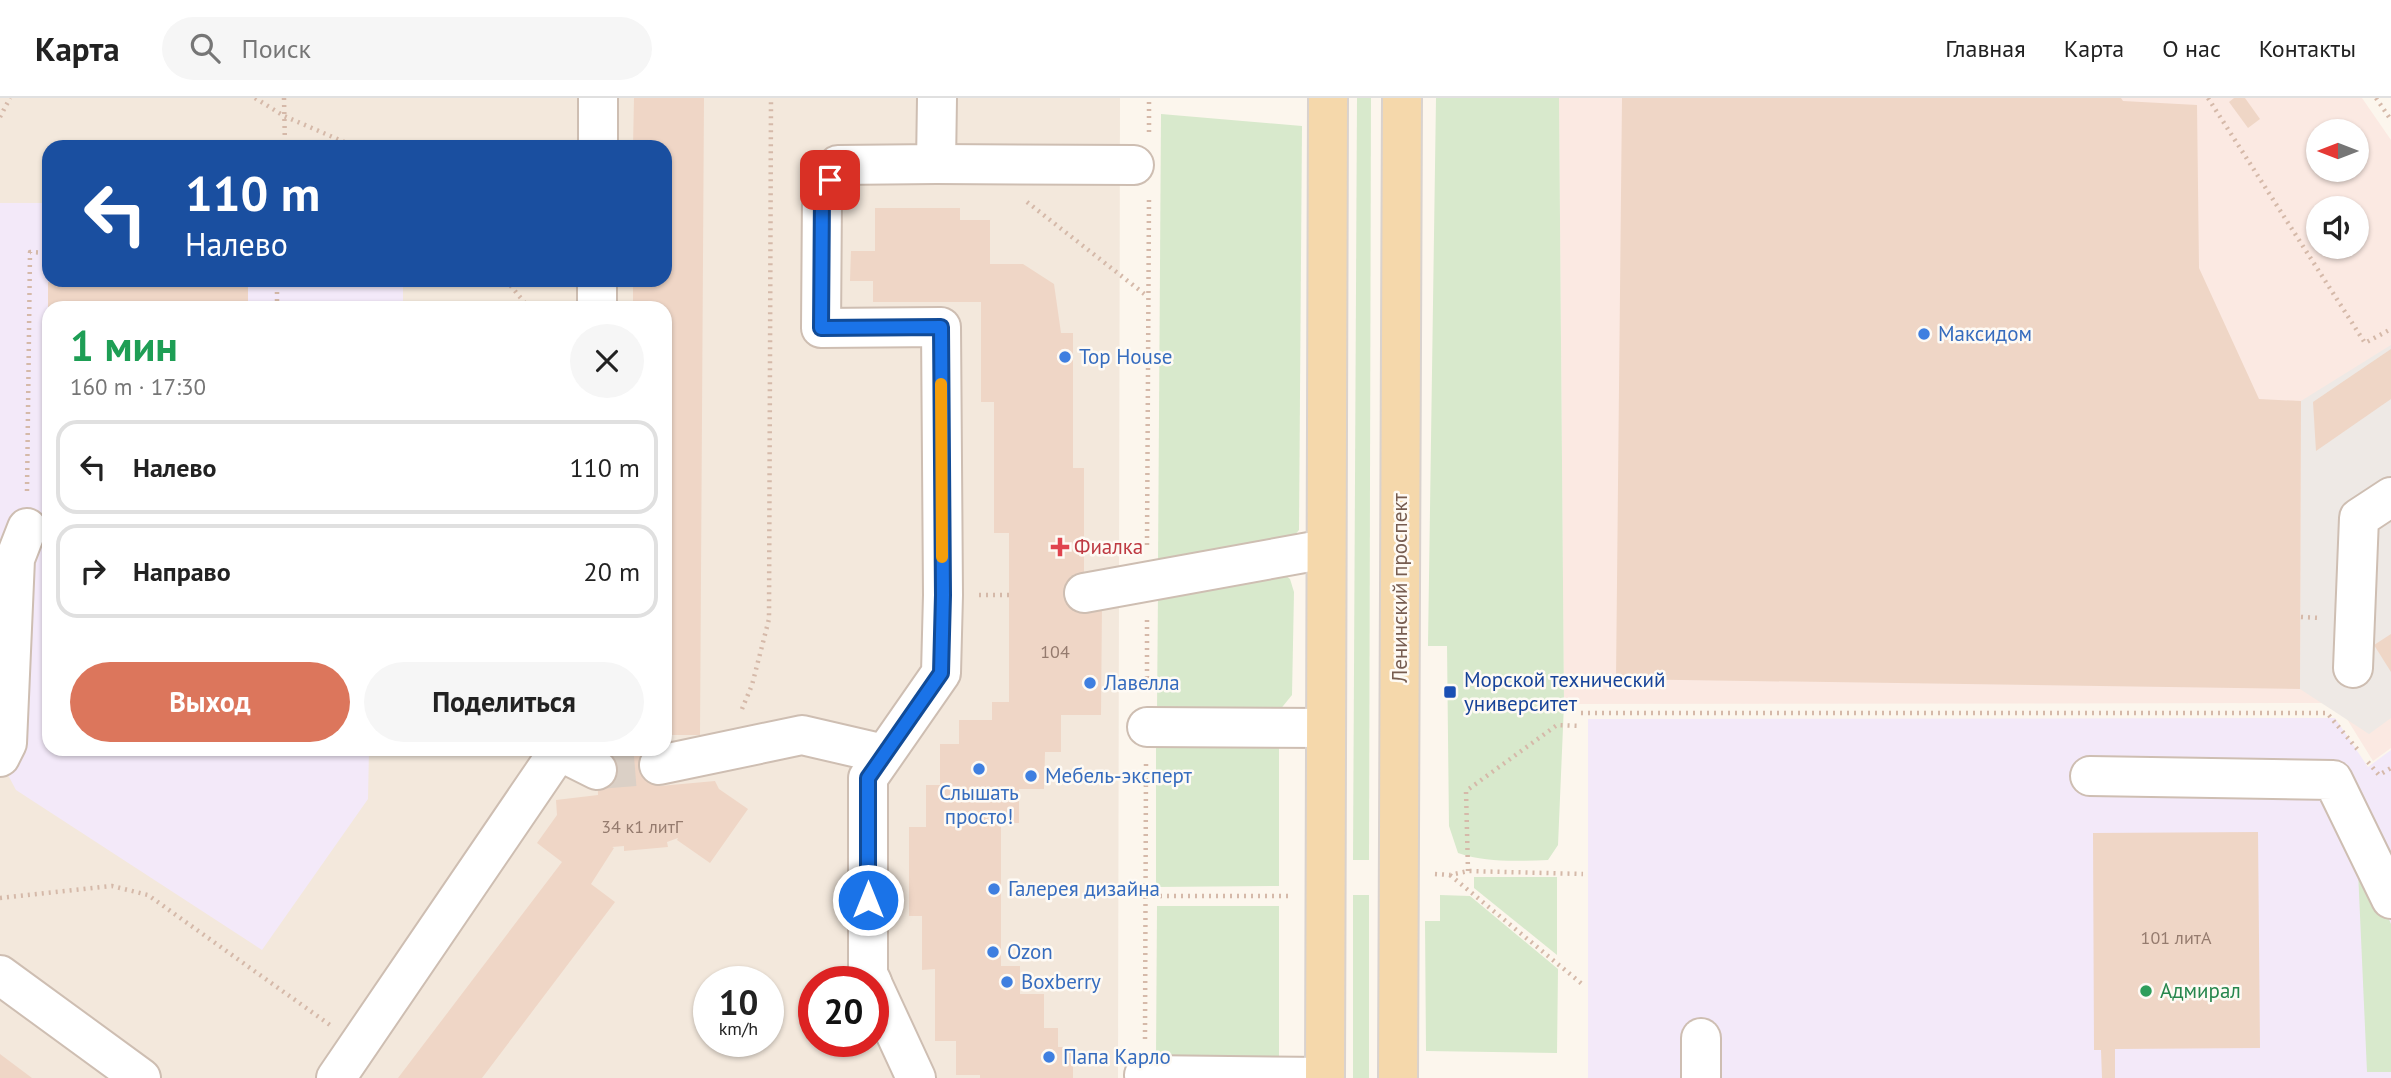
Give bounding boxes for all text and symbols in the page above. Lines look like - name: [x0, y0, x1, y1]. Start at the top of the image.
- search box: [162, 17, 652, 80]
- text: Карта: [35, 27, 120, 70]
- icon: search: [186, 29, 224, 67]
- text: Поиск: [242, 32, 311, 65]
- text: Главная: [1945, 33, 2026, 64]
- text: Карта: [2064, 33, 2124, 64]
- text: О нас: [2162, 33, 2221, 64]
- text: Контакты: [2259, 33, 2356, 64]
- north arrow: [2306, 119, 2370, 182]
- map controls: [2306, 119, 2369, 259]
- pin: [800, 150, 860, 210]
- text: 110 m: [185, 161, 320, 225]
- icon: arrive: [811, 161, 849, 199]
- icon: left: [70, 168, 161, 259]
- button: sound: [2306, 196, 2369, 259]
- text: Налево: [185, 223, 288, 265]
- text: 1 мин: [70, 318, 178, 373]
- place label: Максидом: [1938, 320, 2032, 347]
- button: close: [570, 324, 644, 398]
- marker: Максидом: [1916, 326, 1932, 342]
- place label: Top House: [1079, 343, 1172, 370]
- marker: Top House: [1057, 349, 1073, 365]
- text: 160 m · 17:30: [70, 372, 206, 401]
- icon: left: [74, 448, 112, 486]
- text: Налево: [133, 451, 217, 484]
- text: 110 m: [569, 451, 640, 484]
- street label: Ленинский проспект: [1386, 493, 1413, 684]
- place label: Фиалка: [1074, 533, 1143, 560]
- marker: Фиалка: [1052, 539, 1068, 555]
- icon: right: [74, 552, 112, 590]
- text: Направо: [133, 555, 231, 588]
- text: 20 m: [584, 555, 640, 588]
- house number: 104: [1040, 640, 1070, 663]
- button: Выход: [70, 662, 350, 742]
- button: Поделиться: [364, 662, 644, 742]
- place label: Морской технический университет: [1464, 666, 1665, 717]
- place label: Лавелла: [1103, 669, 1180, 696]
- marker: Лавелла: [1082, 675, 1098, 691]
- marker: Морской технический университет: [1442, 684, 1458, 700]
- marker: Слышать просто!: [971, 761, 987, 777]
- place label: Мебель-эксперт: [1045, 762, 1193, 789]
- marker: Мебель-эксперт: [1023, 768, 1039, 784]
- place label: Слышать просто!: [939, 779, 1019, 830]
- house number: 34 к1 литГ: [601, 815, 684, 838]
- position arrow: [831, 863, 905, 937]
- place label: Галерея дизайна: [1008, 875, 1160, 902]
- marker: Галерея дизайна: [986, 881, 1002, 897]
- house number: 101 литА: [2141, 926, 2212, 949]
- place label: Ozon: [1007, 938, 1053, 965]
- marker: Ozon: [985, 944, 1001, 960]
- speed limit sign: 20: [798, 966, 889, 1057]
- place label: Boxberry: [1021, 968, 1101, 995]
- marker: Boxberry: [999, 974, 1015, 990]
- place label: Адмирал: [2160, 977, 2241, 1004]
- text: 10: [719, 979, 758, 1025]
- marker: Адмирал: [2138, 983, 2154, 999]
- text: km/h: [719, 1017, 758, 1040]
- place label: Папа Карло: [1063, 1043, 1171, 1070]
- marker: Папа Карло: [1041, 1049, 1057, 1065]

